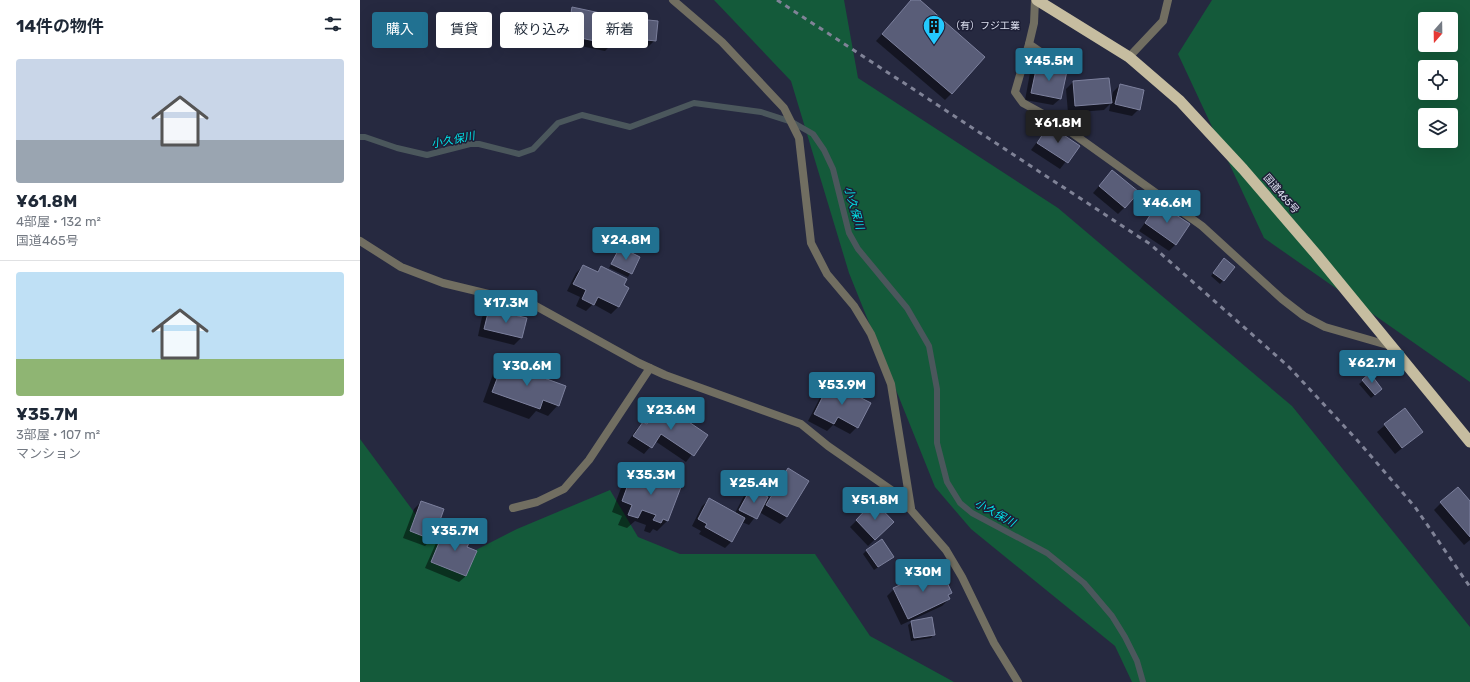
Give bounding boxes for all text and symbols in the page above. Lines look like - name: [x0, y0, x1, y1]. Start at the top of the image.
- chip: 購入: [372, 12, 428, 48]
- chip: 賃貸: [436, 12, 492, 48]
- chip: 絞り込み: [500, 12, 584, 48]
- chip: 新着: [592, 12, 648, 48]
- north arrow: [1418, 12, 1458, 52]
- map controls: [1418, 12, 1458, 148]
- icon: filters: [322, 13, 344, 35]
- building icon: （有）フジ工業: [921, 13, 947, 46]
- text: 14件の物件: [16, 16, 104, 36]
- place label: （有）フジ工業: [950, 20, 1020, 32]
- pin: ¥45.5M: [1016, 48, 1082, 82]
- text: ¥45.5M: [1024, 53, 1074, 68]
- button: locate: [1418, 60, 1458, 100]
- icon: home: [144, 85, 216, 157]
- button: layers: [1418, 108, 1458, 148]
- pin: ¥61.8M: [1025, 110, 1091, 144]
- text: ¥61.8M: [1035, 115, 1081, 130]
- water label: 小久保川: [430, 129, 477, 151]
- street label: 国道465号: [1261, 172, 1301, 216]
- water label: 小久保川: [842, 185, 867, 232]
- pin: ¥46.6M: [1134, 190, 1200, 224]
- text: ¥61.8M: [16, 191, 77, 211]
- text: ¥46.6M: [1142, 195, 1192, 210]
- text: 4部屋 · 132 m²: [16, 214, 101, 229]
- pin: ¥24.8M: [593, 227, 659, 261]
- text: ¥24.8M: [601, 232, 651, 247]
- text: 国道465号: [16, 233, 79, 248]
- pin: ¥17.3M: [473, 290, 539, 324]
- text: ¥17.3M: [483, 295, 529, 310]
- icon: home: [144, 298, 216, 370]
- pin: ¥62.7M: [1339, 350, 1405, 384]
- pin: ¥30.6M: [494, 353, 560, 387]
- text: ¥62.7M: [1348, 355, 1396, 370]
- text: ¥30.6M: [502, 358, 552, 373]
- pin: ¥53.9M: [809, 372, 875, 406]
- text: ¥53.9M: [818, 377, 866, 392]
- pin: ¥23.6M: [638, 397, 704, 431]
- text: ¥23.6M: [647, 402, 695, 417]
- text: ¥35.7M: [16, 404, 78, 424]
- text: 3部屋 · 107 m²: [16, 427, 100, 442]
- text: マンション: [16, 446, 81, 461]
- pin: ¥35.3M: [618, 462, 684, 496]
- text: ¥35.3M: [627, 467, 675, 482]
- pin: ¥25.4M: [721, 470, 787, 504]
- text: ¥25.4M: [730, 475, 779, 490]
- pin: ¥51.8M: [842, 487, 908, 521]
- text: ¥51.8M: [852, 492, 898, 507]
- water label: 小久保川: [973, 497, 1018, 530]
- pin: ¥35.7M: [422, 518, 488, 552]
- text: ¥35.7M: [431, 523, 479, 538]
- pin: ¥30M: [899, 559, 947, 593]
- text: ¥30M: [904, 564, 942, 579]

